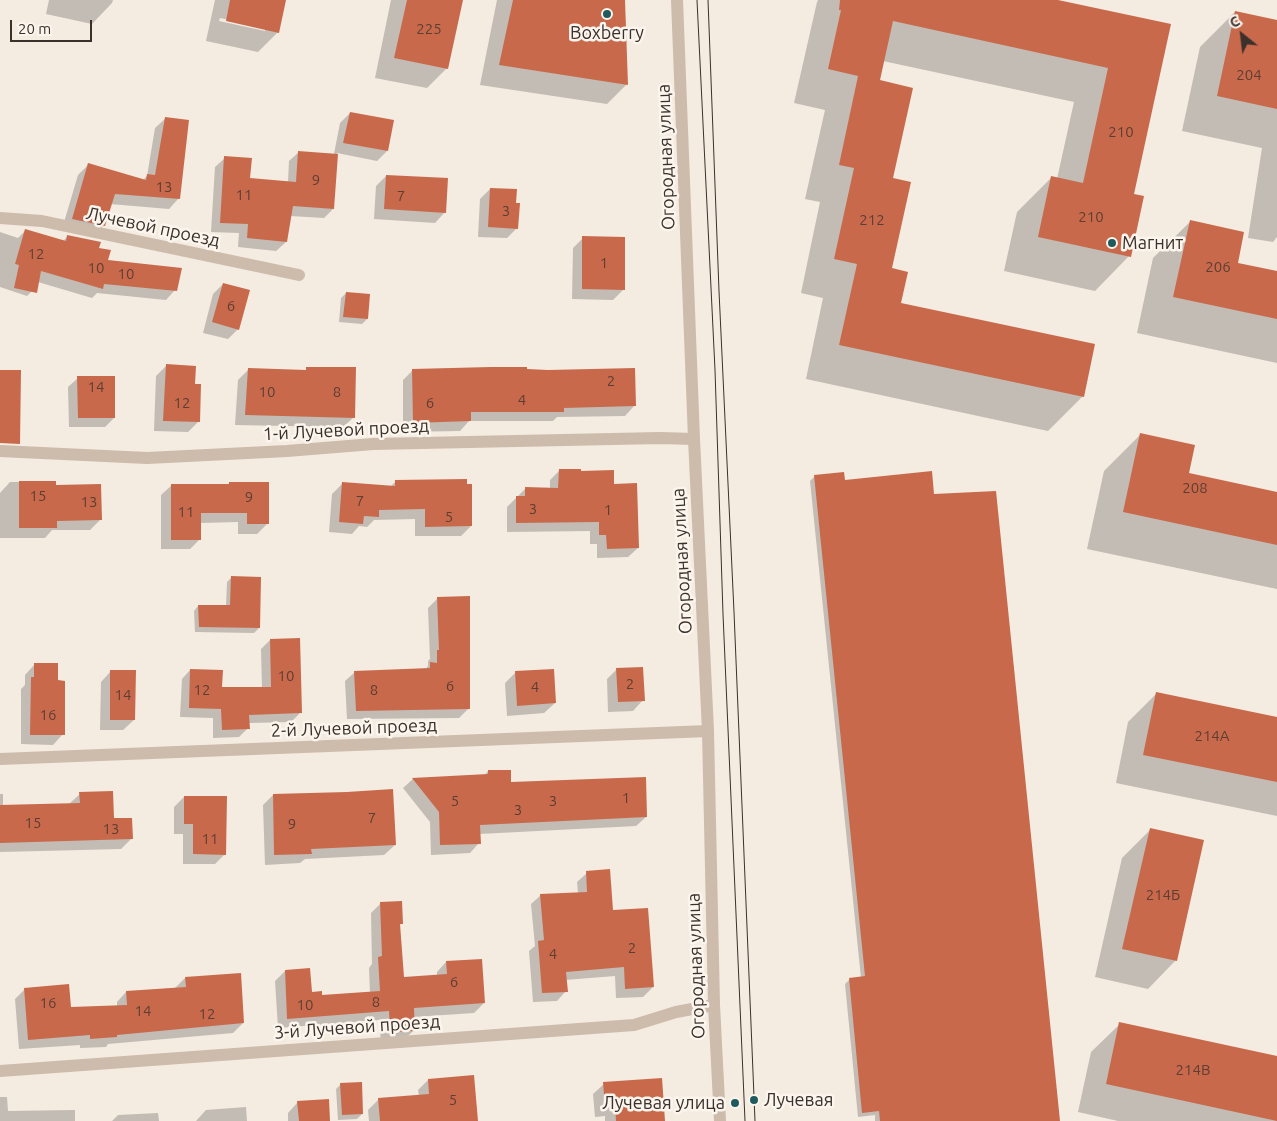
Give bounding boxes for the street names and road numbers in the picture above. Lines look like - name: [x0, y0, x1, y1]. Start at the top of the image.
- street label: Огородная улица: [653, 84, 679, 230]
- street label: Лучевой проезд: [84, 202, 222, 252]
- street label: 1-й Лучевой проезд: [262, 415, 430, 445]
- street label: Огородная улица: [667, 487, 697, 635]
- street label: 2-й Лучевой проезд: [270, 714, 438, 742]
- street label: Огородная улица: [683, 893, 709, 1039]
- street label: 3-й Лучевой проезд: [273, 1010, 441, 1044]

